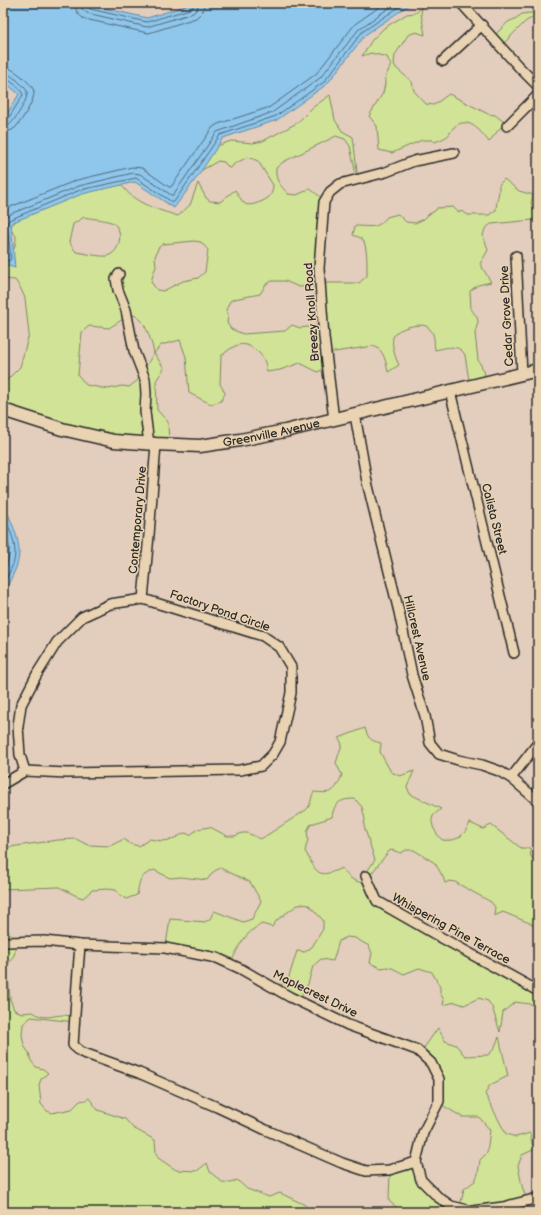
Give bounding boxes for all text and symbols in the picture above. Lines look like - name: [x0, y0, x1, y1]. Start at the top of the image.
- street label: Breezy Knoll Road: [301, 262, 323, 362]
- street label: Cedar Grove Drive: [497, 265, 517, 367]
- street label: Greenville Avenue: [222, 415, 321, 450]
- street label: Contemporary Drive: [126, 465, 150, 575]
- street label: Calista Street: [478, 482, 510, 556]
- street label: Factory Pond Circle: [168, 587, 272, 635]
- street label: Hillcrest Avenue: [400, 594, 434, 682]
- street label: Whispering Pine Terrace: [389, 890, 513, 968]
- street label: Maplecrest Drive: [270, 967, 360, 1021]

